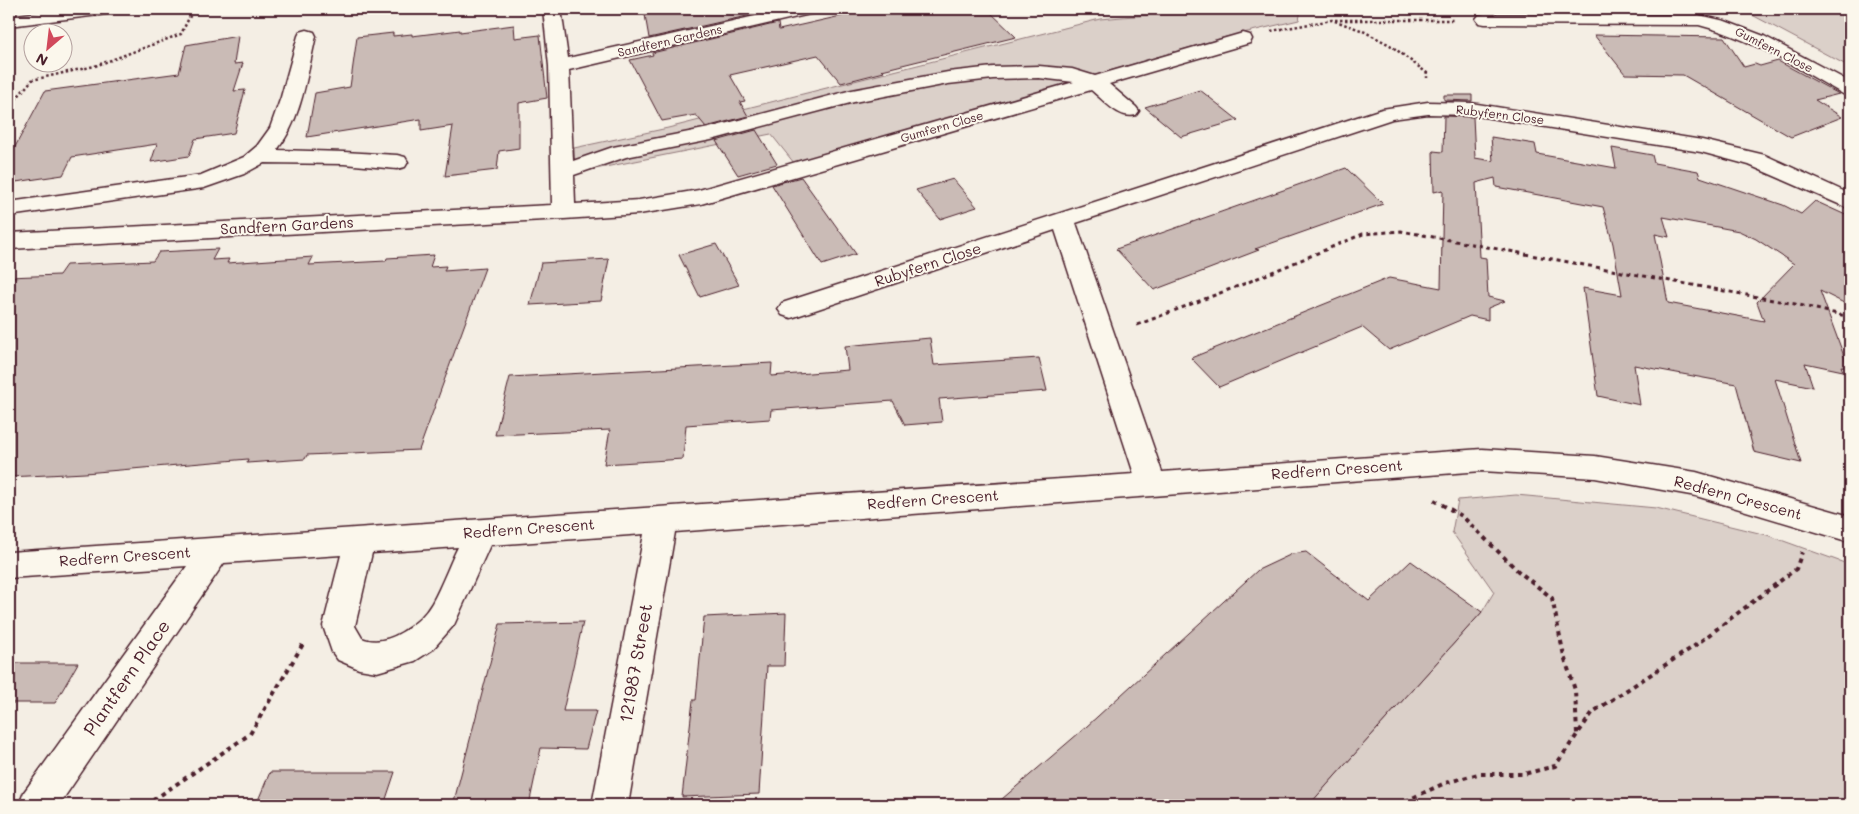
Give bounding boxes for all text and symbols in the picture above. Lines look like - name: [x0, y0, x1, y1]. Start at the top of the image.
- street label: Sandfern Gardens: [616, 20, 724, 60]
- north arrow: [22, 22, 72, 72]
- street label: Gumfern Close: [1733, 23, 1816, 76]
- text: N: [33, 49, 51, 71]
- street label: Rubyfern Close: [1455, 101, 1545, 127]
- street label: Gumfern Close: [898, 107, 985, 146]
- street label: Sandfern Gardens: [220, 212, 354, 238]
- street label: Rubyfern Close: [872, 237, 984, 291]
- street label: Redfern Crescent: [1270, 454, 1403, 484]
- street label: Redfern Crescent: [1672, 470, 1805, 524]
- street label: Redfern Crescent: [866, 484, 999, 514]
- street label: Redfern Crescent: [462, 513, 595, 543]
- street label: Redfern Crescent: [58, 541, 191, 571]
- street label: 121987 Street: [613, 601, 657, 724]
- street label: Plantfern Place: [77, 615, 175, 740]

